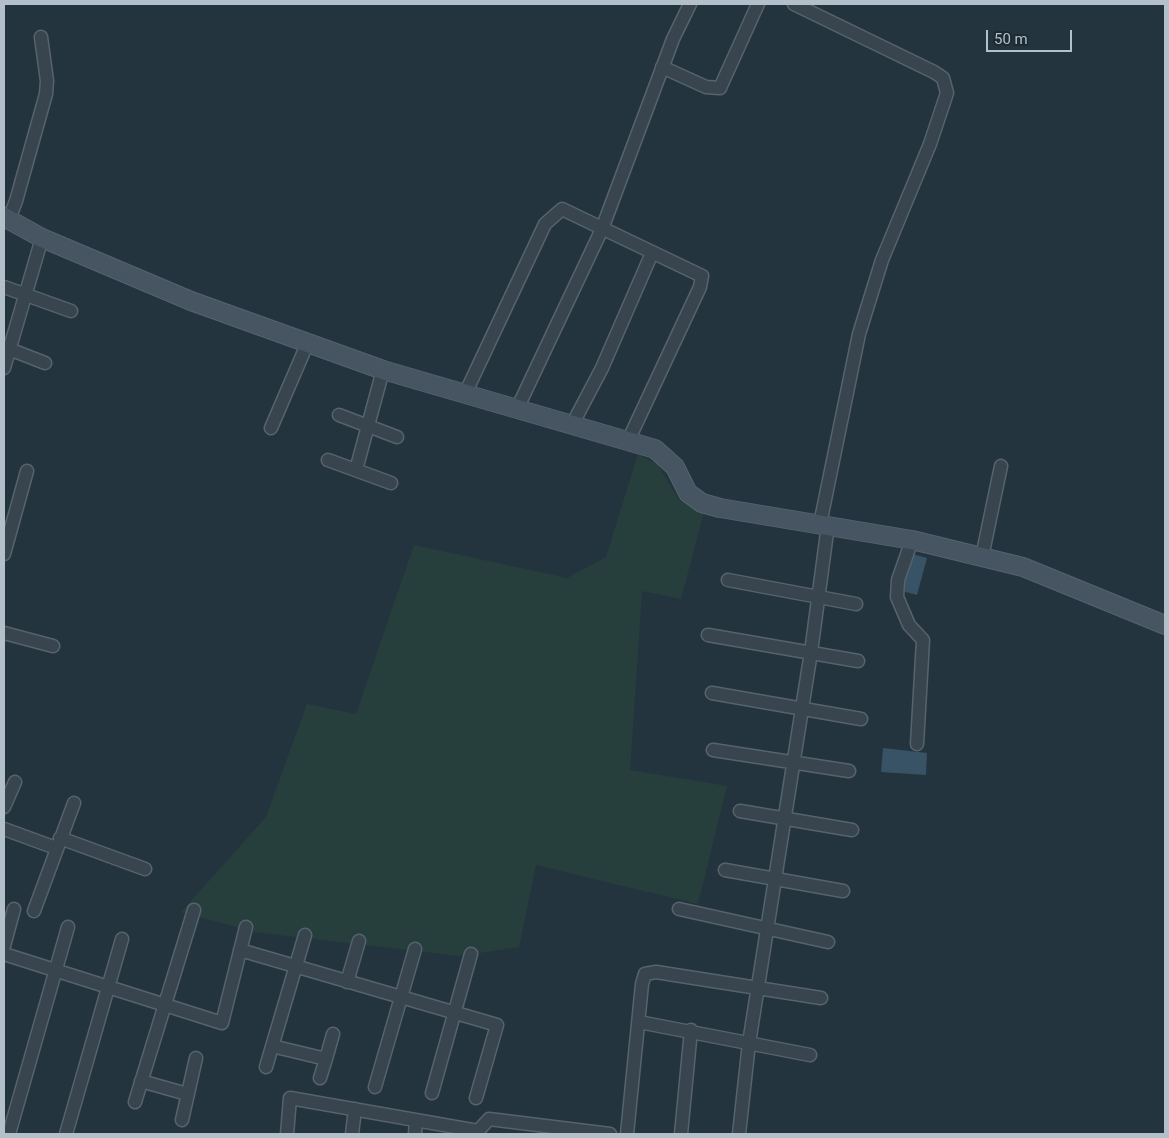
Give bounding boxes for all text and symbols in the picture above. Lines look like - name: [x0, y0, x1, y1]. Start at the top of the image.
- scale bar: [989, 20, 1075, 52]
- text: 50 m: [994, 30, 1028, 48]

